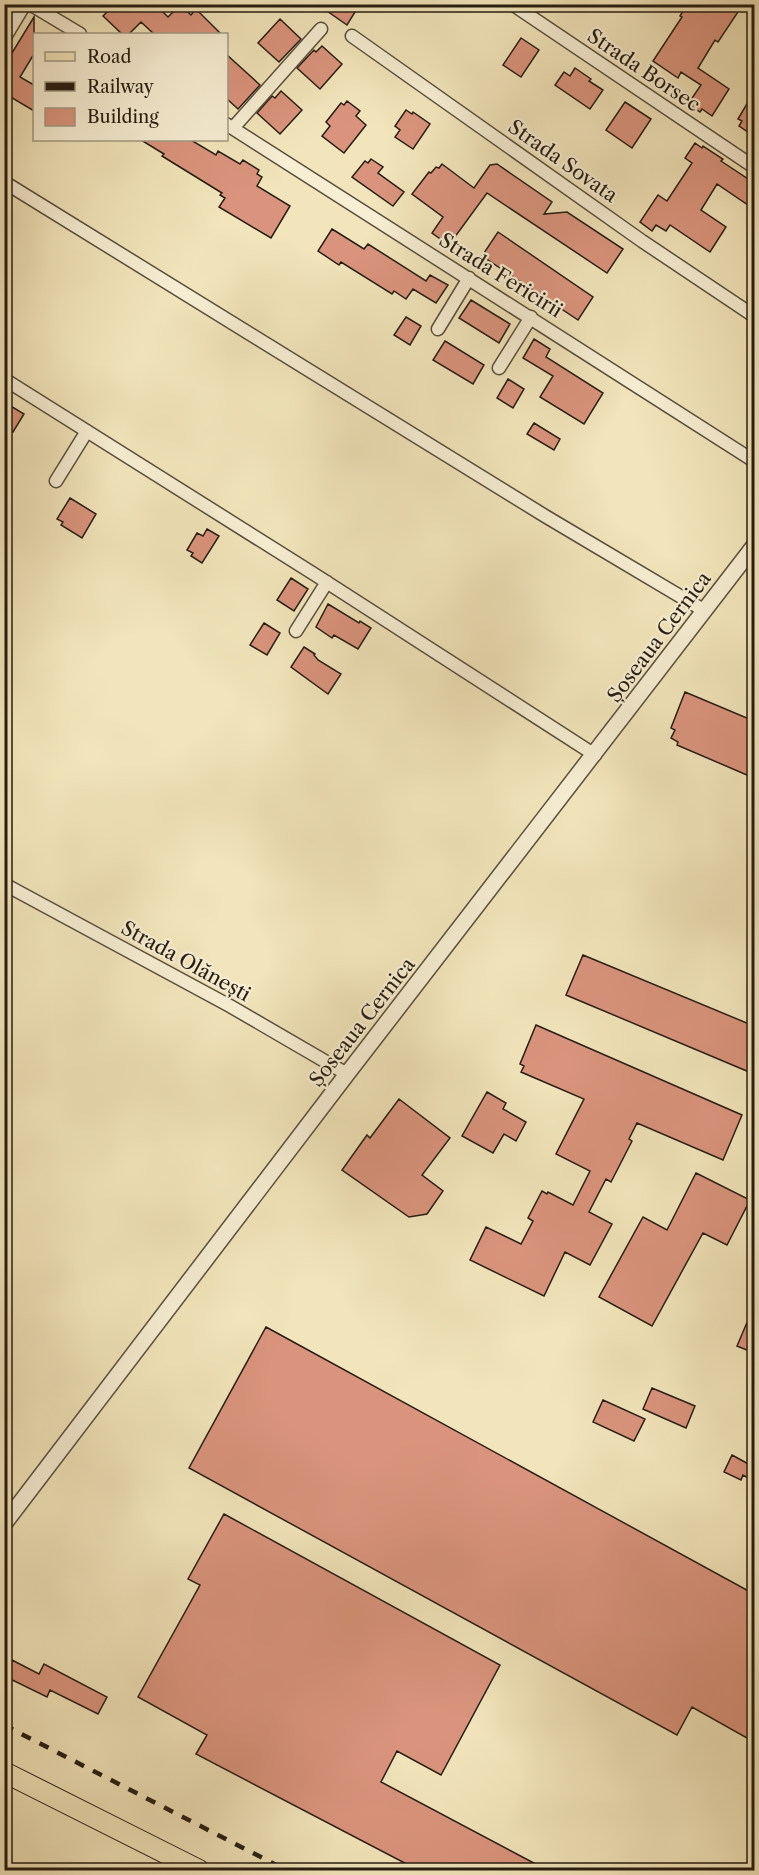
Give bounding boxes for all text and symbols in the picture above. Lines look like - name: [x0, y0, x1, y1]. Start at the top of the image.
- street label: Strada Borsec: [583, 23, 705, 117]
- legend: [33, 33, 228, 141]
- text: Road: [87, 46, 132, 68]
- text: Railway: [87, 76, 155, 98]
- text: Building: [87, 106, 159, 128]
- street label: Strada Sovata: [504, 115, 623, 208]
- street label: Strada Fericirii: [435, 228, 567, 322]
- street label: Șoseaua Cernica: [602, 567, 716, 707]
- street label: Strada Olănești: [117, 916, 255, 1006]
- street label: Șoseaua Cernica: [304, 952, 420, 1091]

